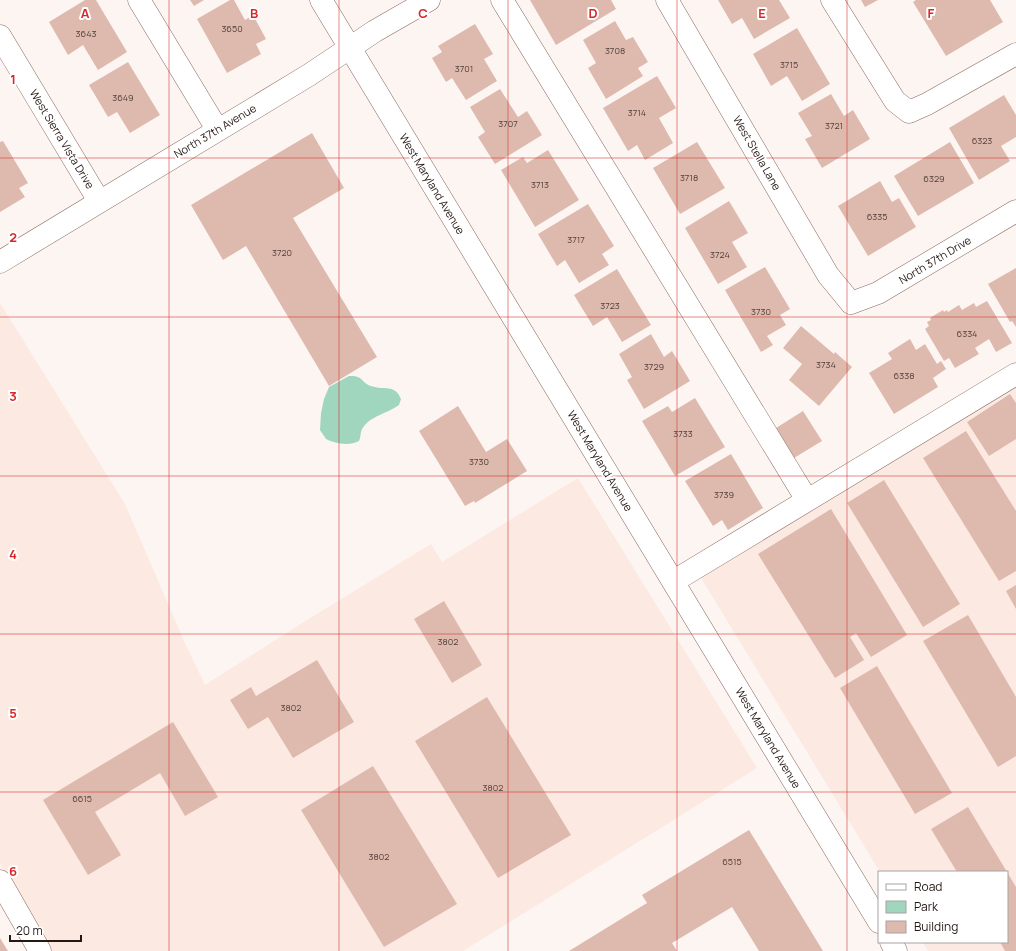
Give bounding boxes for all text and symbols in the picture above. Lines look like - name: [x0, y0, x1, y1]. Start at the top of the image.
- text: A: [81, 4, 90, 22]
- text: B: [250, 4, 258, 22]
- text: C: [418, 4, 428, 22]
- text: D: [588, 4, 598, 22]
- text: E: [758, 4, 766, 22]
- text: F: [928, 4, 935, 22]
- house number: 3650: [221, 22, 243, 35]
- house number: 3643: [76, 27, 96, 40]
- house number: 3708: [605, 44, 625, 57]
- house number: 3715: [780, 58, 798, 71]
- house number: 3701: [455, 62, 473, 75]
- text: 1: [10, 70, 16, 88]
- street label: West Sierra Vista Drive: [27, 86, 98, 192]
- house number: 3649: [112, 91, 134, 104]
- street label: North 37th Avenue: [171, 100, 259, 161]
- house number: 3714: [628, 106, 646, 119]
- street label: West Stella Lane: [730, 113, 785, 193]
- house number: 3707: [498, 117, 518, 130]
- house number: 3721: [825, 119, 843, 132]
- street label: West Maryland Avenue: [396, 131, 469, 237]
- house number: 6323: [972, 134, 992, 147]
- house number: 3718: [680, 171, 698, 184]
- house number: 6329: [923, 172, 945, 185]
- house number: 3713: [531, 178, 549, 191]
- house number: 6335: [867, 210, 887, 223]
- text: 2: [9, 228, 17, 246]
- street label: North 37th Drive: [896, 232, 974, 287]
- house number: 3717: [567, 233, 585, 246]
- house number: 3720: [272, 246, 292, 259]
- house number: 3724: [710, 248, 730, 261]
- house number: 3723: [600, 299, 620, 312]
- house number: 3730: [751, 305, 771, 318]
- house number: 6334: [957, 327, 977, 340]
- house number: 3734: [816, 358, 836, 371]
- house number: 3729: [644, 360, 664, 373]
- house number: 6338: [894, 369, 914, 382]
- text: 3: [9, 387, 17, 405]
- street label: West Maryland Avenue: [564, 408, 637, 514]
- house number: 3733: [673, 427, 693, 440]
- house number: 3730: [469, 455, 489, 468]
- house number: 3739: [714, 488, 734, 501]
- text: 4: [9, 545, 17, 563]
- house number: 3802: [438, 635, 458, 648]
- street label: West Maryland Avenue: [732, 685, 805, 791]
- house number: 3802: [281, 701, 301, 714]
- text: 5: [9, 704, 17, 722]
- house number: 3802: [483, 781, 503, 794]
- house number: 6615: [72, 792, 92, 805]
- house number: 3802: [369, 850, 389, 863]
- house number: 6515: [722, 855, 742, 868]
- text: 6: [9, 862, 17, 880]
- legend: [878, 871, 1008, 943]
- text: Road: [914, 878, 942, 895]
- text: Park: [914, 898, 939, 915]
- scale bar: [10, 917, 81, 943]
- text: Building: [914, 918, 958, 935]
- text: 20 m: [16, 922, 43, 939]

